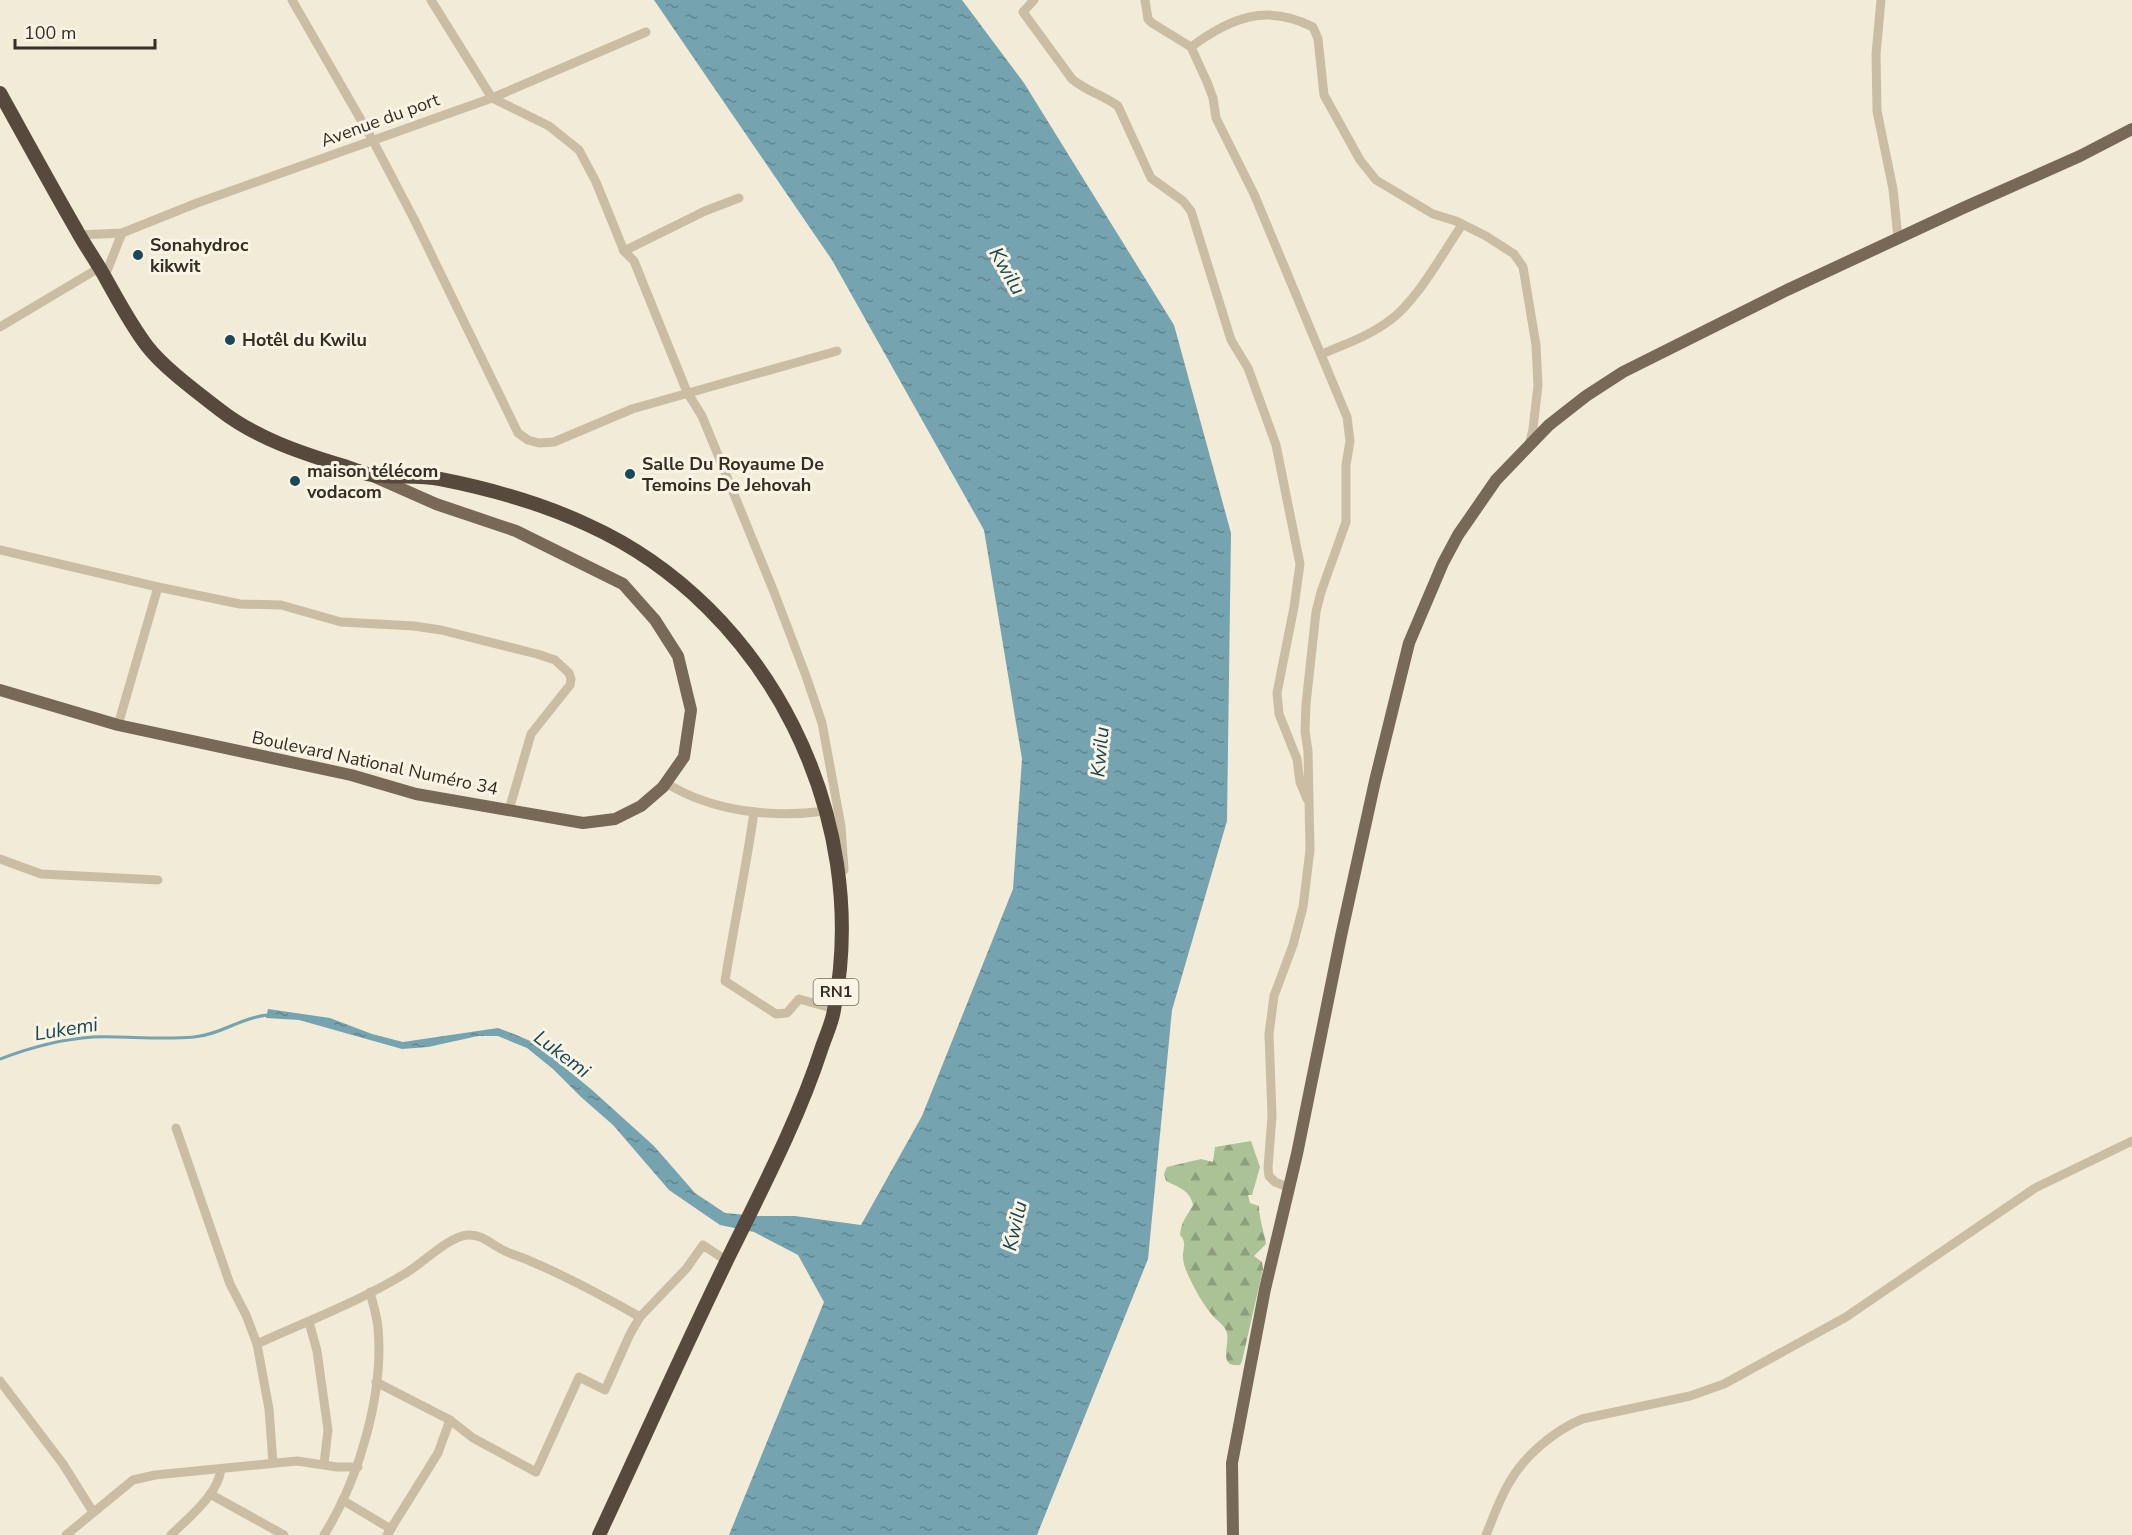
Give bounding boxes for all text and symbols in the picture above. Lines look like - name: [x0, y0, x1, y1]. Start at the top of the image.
- scale bar: [15, 12, 154, 50]
- text: 100 m: [24, 21, 76, 45]
- street label: Avenue du port: [317, 87, 443, 153]
- place label: Sonahydroc kikwit: [150, 233, 249, 278]
- water label: Kwilu: [983, 242, 1031, 300]
- marker: Sonahydroc kikwit: [131, 248, 145, 262]
- place label: Hotêl du Kwilu: [242, 328, 367, 352]
- marker: Hotêl du Kwilu: [223, 333, 237, 347]
- place label: Salle Du Royaume De Temoins De Jehovah: [642, 452, 824, 497]
- place label: maison télécom vodacom: [306, 459, 438, 504]
- marker: Salle Du Royaume De Temoins De Jehovah: [623, 467, 637, 481]
- marker: maison télécom vodacom: [288, 474, 302, 488]
- street label: Boulevard National Numéro 34: [250, 725, 500, 801]
- water label: Kwilu: [1084, 726, 1116, 778]
- road number: RN1: [814, 979, 858, 1005]
- water label: Lukemi: [32, 1011, 100, 1047]
- water label: Lukemi: [528, 1024, 596, 1084]
- water label: Kwilu: [996, 1198, 1034, 1254]

